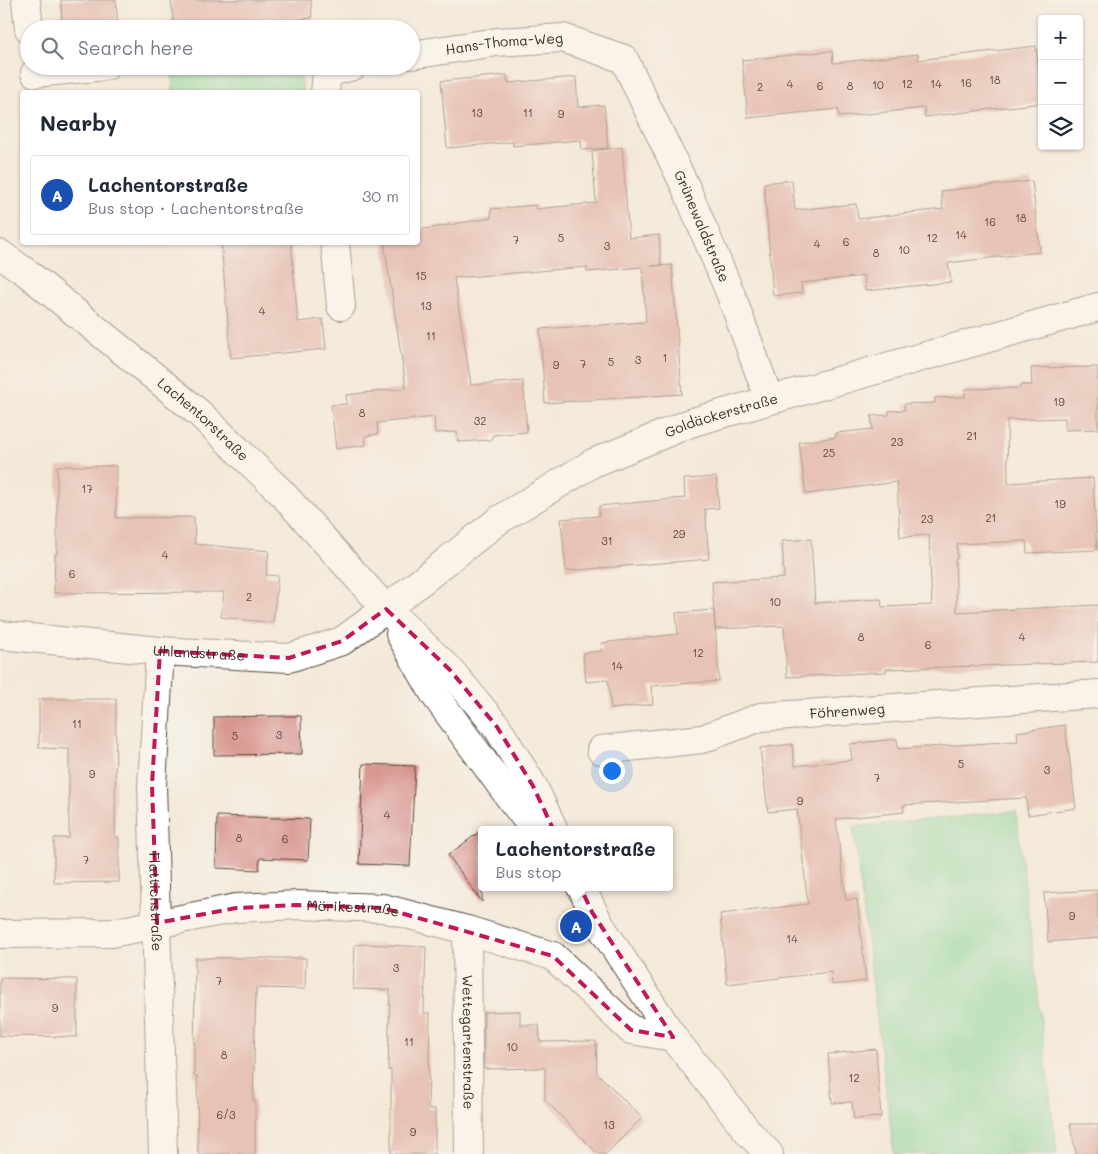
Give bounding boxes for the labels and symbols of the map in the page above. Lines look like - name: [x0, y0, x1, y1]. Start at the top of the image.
- street label: Hans-Thoma-Weg: [444, 28, 564, 59]
- house number: 18: [989, 72, 1001, 87]
- house number: 16: [960, 75, 972, 90]
- house number: 4: [787, 76, 794, 91]
- house number: 12: [901, 76, 913, 91]
- house number: 14: [930, 76, 942, 91]
- house number: 10: [872, 77, 884, 92]
- house number: 6: [817, 78, 823, 93]
- house number: 8: [847, 78, 854, 93]
- house number: 2: [757, 79, 763, 94]
- house number: 13: [471, 105, 483, 120]
- house number: 11: [523, 105, 533, 120]
- house number: 9: [558, 106, 565, 121]
- street label: Grünewaldstraße: [670, 167, 734, 285]
- house number: 18: [1015, 210, 1027, 225]
- house number: 16: [984, 214, 996, 229]
- house number: 14: [955, 227, 967, 242]
- house number: 5: [558, 230, 564, 245]
- house number: 12: [926, 230, 938, 245]
- house number: 7: [513, 232, 519, 247]
- house number: 6: [843, 234, 849, 249]
- house number: 4: [814, 236, 821, 251]
- house number: 3: [604, 238, 611, 253]
- house number: 10: [898, 242, 910, 257]
- house number: 8: [873, 245, 880, 260]
- house number: 15: [415, 268, 427, 283]
- house number: 13: [420, 298, 432, 313]
- house number: 4: [259, 303, 266, 318]
- house number: 11: [426, 328, 436, 343]
- house number: 1: [663, 350, 667, 365]
- house number: 3: [635, 352, 642, 367]
- house number: 5: [608, 354, 614, 369]
- house number: 7: [580, 356, 586, 371]
- house number: 9: [553, 357, 560, 372]
- street label: Lachentorstraße: [154, 373, 253, 465]
- street label: Goldäckerstraße: [662, 388, 780, 442]
- house number: 19: [1053, 394, 1065, 409]
- house number: 8: [359, 405, 366, 420]
- house number: 32: [474, 413, 486, 428]
- house number: 21: [966, 428, 978, 443]
- house number: 23: [891, 434, 904, 449]
- house number: 25: [823, 445, 835, 460]
- house number: 17: [81, 481, 93, 496]
- house number: 19: [1054, 496, 1066, 511]
- house number: 21: [985, 510, 997, 525]
- house number: 23: [921, 511, 934, 526]
- house number: 29: [673, 526, 686, 541]
- house number: 31: [601, 533, 613, 548]
- house number: 4: [162, 547, 169, 562]
- house number: 6: [69, 566, 75, 581]
- house number: 2: [246, 589, 252, 604]
- house number: 10: [769, 594, 781, 609]
- house number: 8: [858, 629, 865, 644]
- house number: 4: [1019, 629, 1026, 644]
- house number: 6: [925, 637, 931, 652]
- street label: Uhlandstraße: [152, 640, 246, 665]
- house number: 12: [692, 645, 704, 660]
- house number: 14: [611, 658, 623, 673]
- street label: Föhrenweg: [809, 699, 885, 723]
- house number: 11: [72, 716, 82, 731]
- house number: 3: [276, 727, 283, 742]
- house number: 5: [232, 728, 238, 743]
- house number: 5: [958, 756, 964, 771]
- your location: [599, 758, 625, 784]
- house number: 3: [1044, 762, 1051, 777]
- house number: 9: [89, 766, 96, 781]
- house number: 7: [874, 770, 880, 785]
- house number: 9: [797, 793, 804, 808]
- house number: 4: [384, 807, 391, 822]
- house number: 8: [236, 830, 243, 845]
- house number: 6: [282, 831, 288, 846]
- house number: 7: [83, 852, 89, 867]
- street label: Flattichstraße: [145, 852, 167, 952]
- street label: Mörikestraße: [306, 895, 402, 921]
- pin: A: [560, 907, 592, 945]
- house number: 9: [1069, 908, 1076, 923]
- house number: 14: [786, 931, 798, 946]
- house number: 3: [393, 960, 400, 975]
- house number: 7: [216, 973, 222, 988]
- street label: Wettegartenstraße: [458, 975, 479, 1109]
- house number: 9: [52, 1000, 59, 1015]
- house number: 11: [404, 1034, 414, 1049]
- house number: 10: [506, 1039, 518, 1054]
- house number: 8: [221, 1047, 228, 1062]
- house number: 12: [848, 1070, 860, 1085]
- house number: 6/3: [217, 1107, 236, 1122]
- house number: 13: [603, 1117, 615, 1132]
- house number: 9: [410, 1124, 417, 1139]

